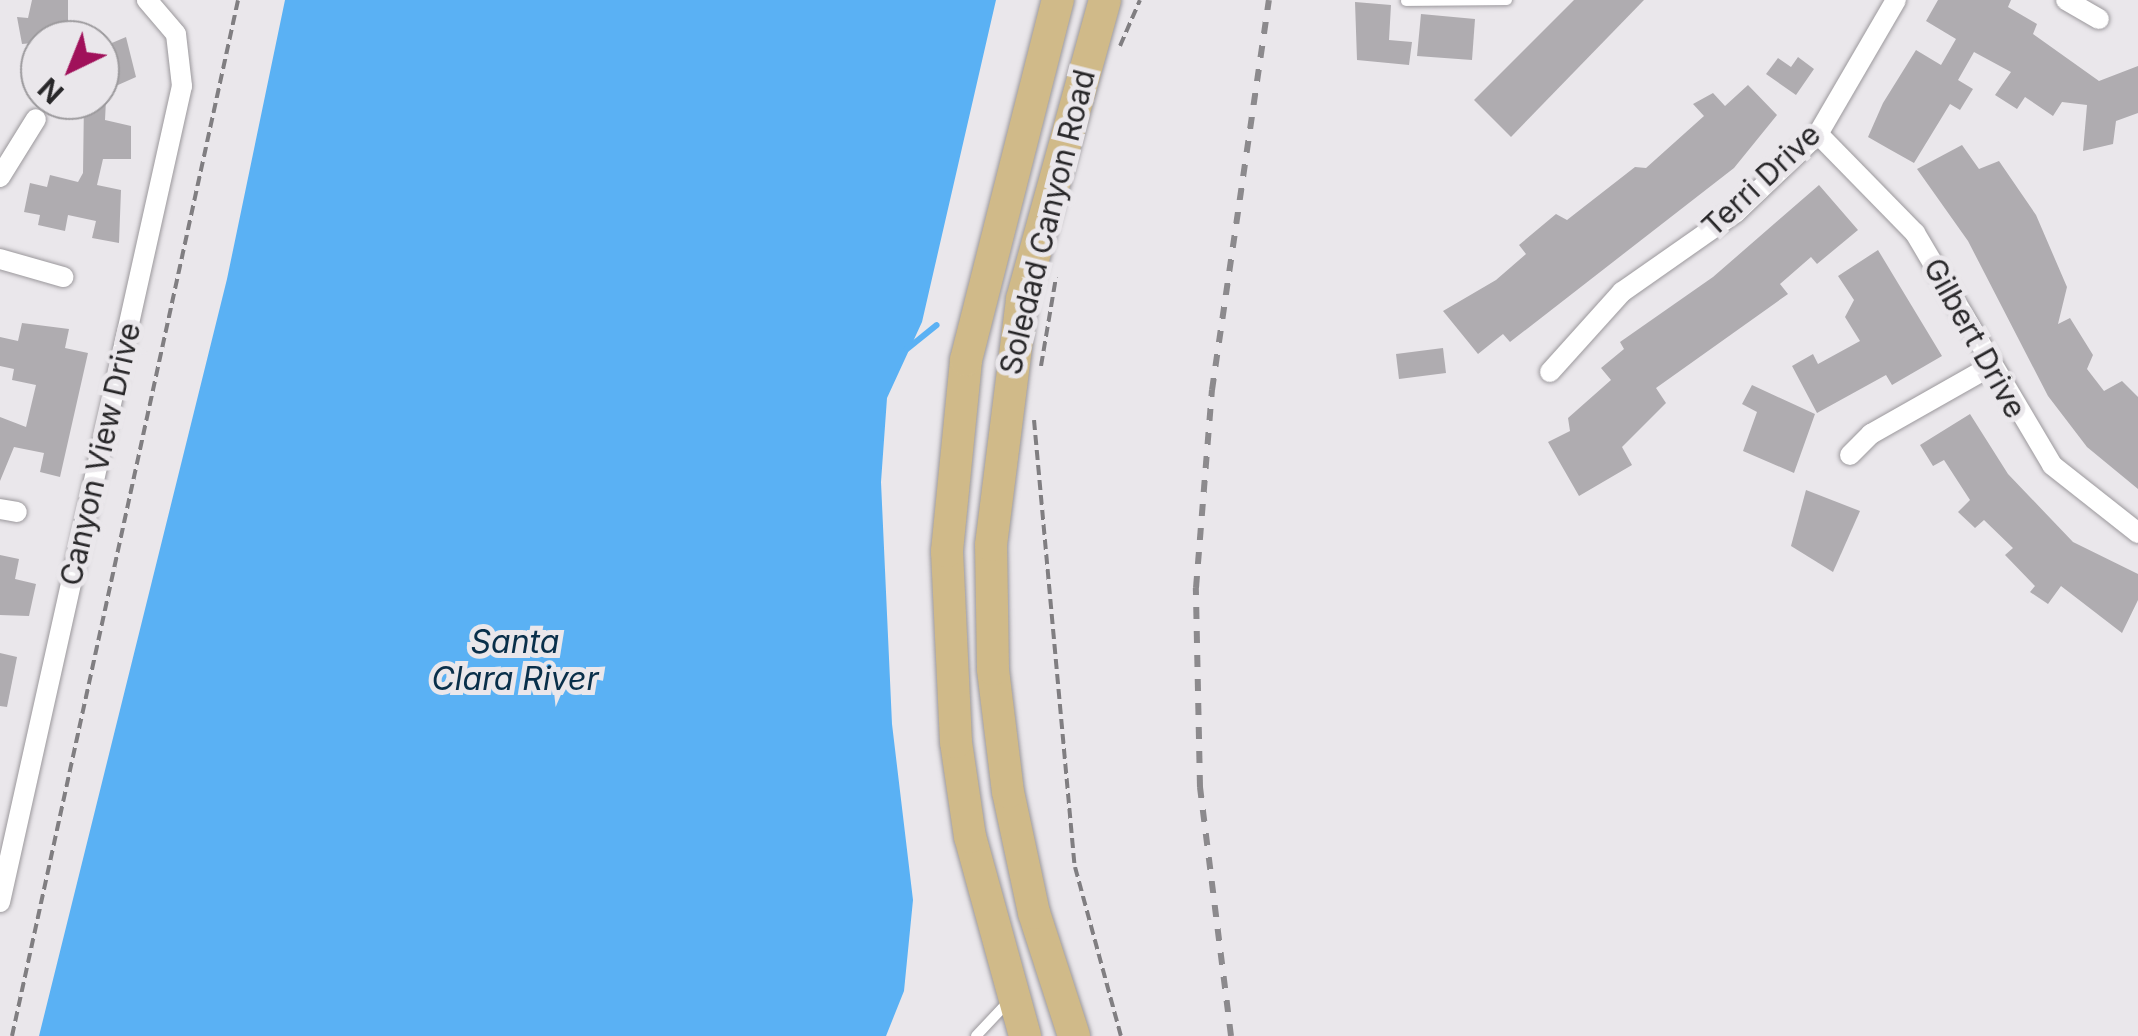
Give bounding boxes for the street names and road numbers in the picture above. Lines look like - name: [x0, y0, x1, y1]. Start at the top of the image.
- street label: Soledad Canyon Road: [992, 66, 1102, 378]
- street label: Terri Drive: [1695, 116, 1827, 244]
- street label: Gilbert Drive: [1916, 252, 2034, 424]
- street label: Canyon View Drive: [52, 319, 148, 589]

